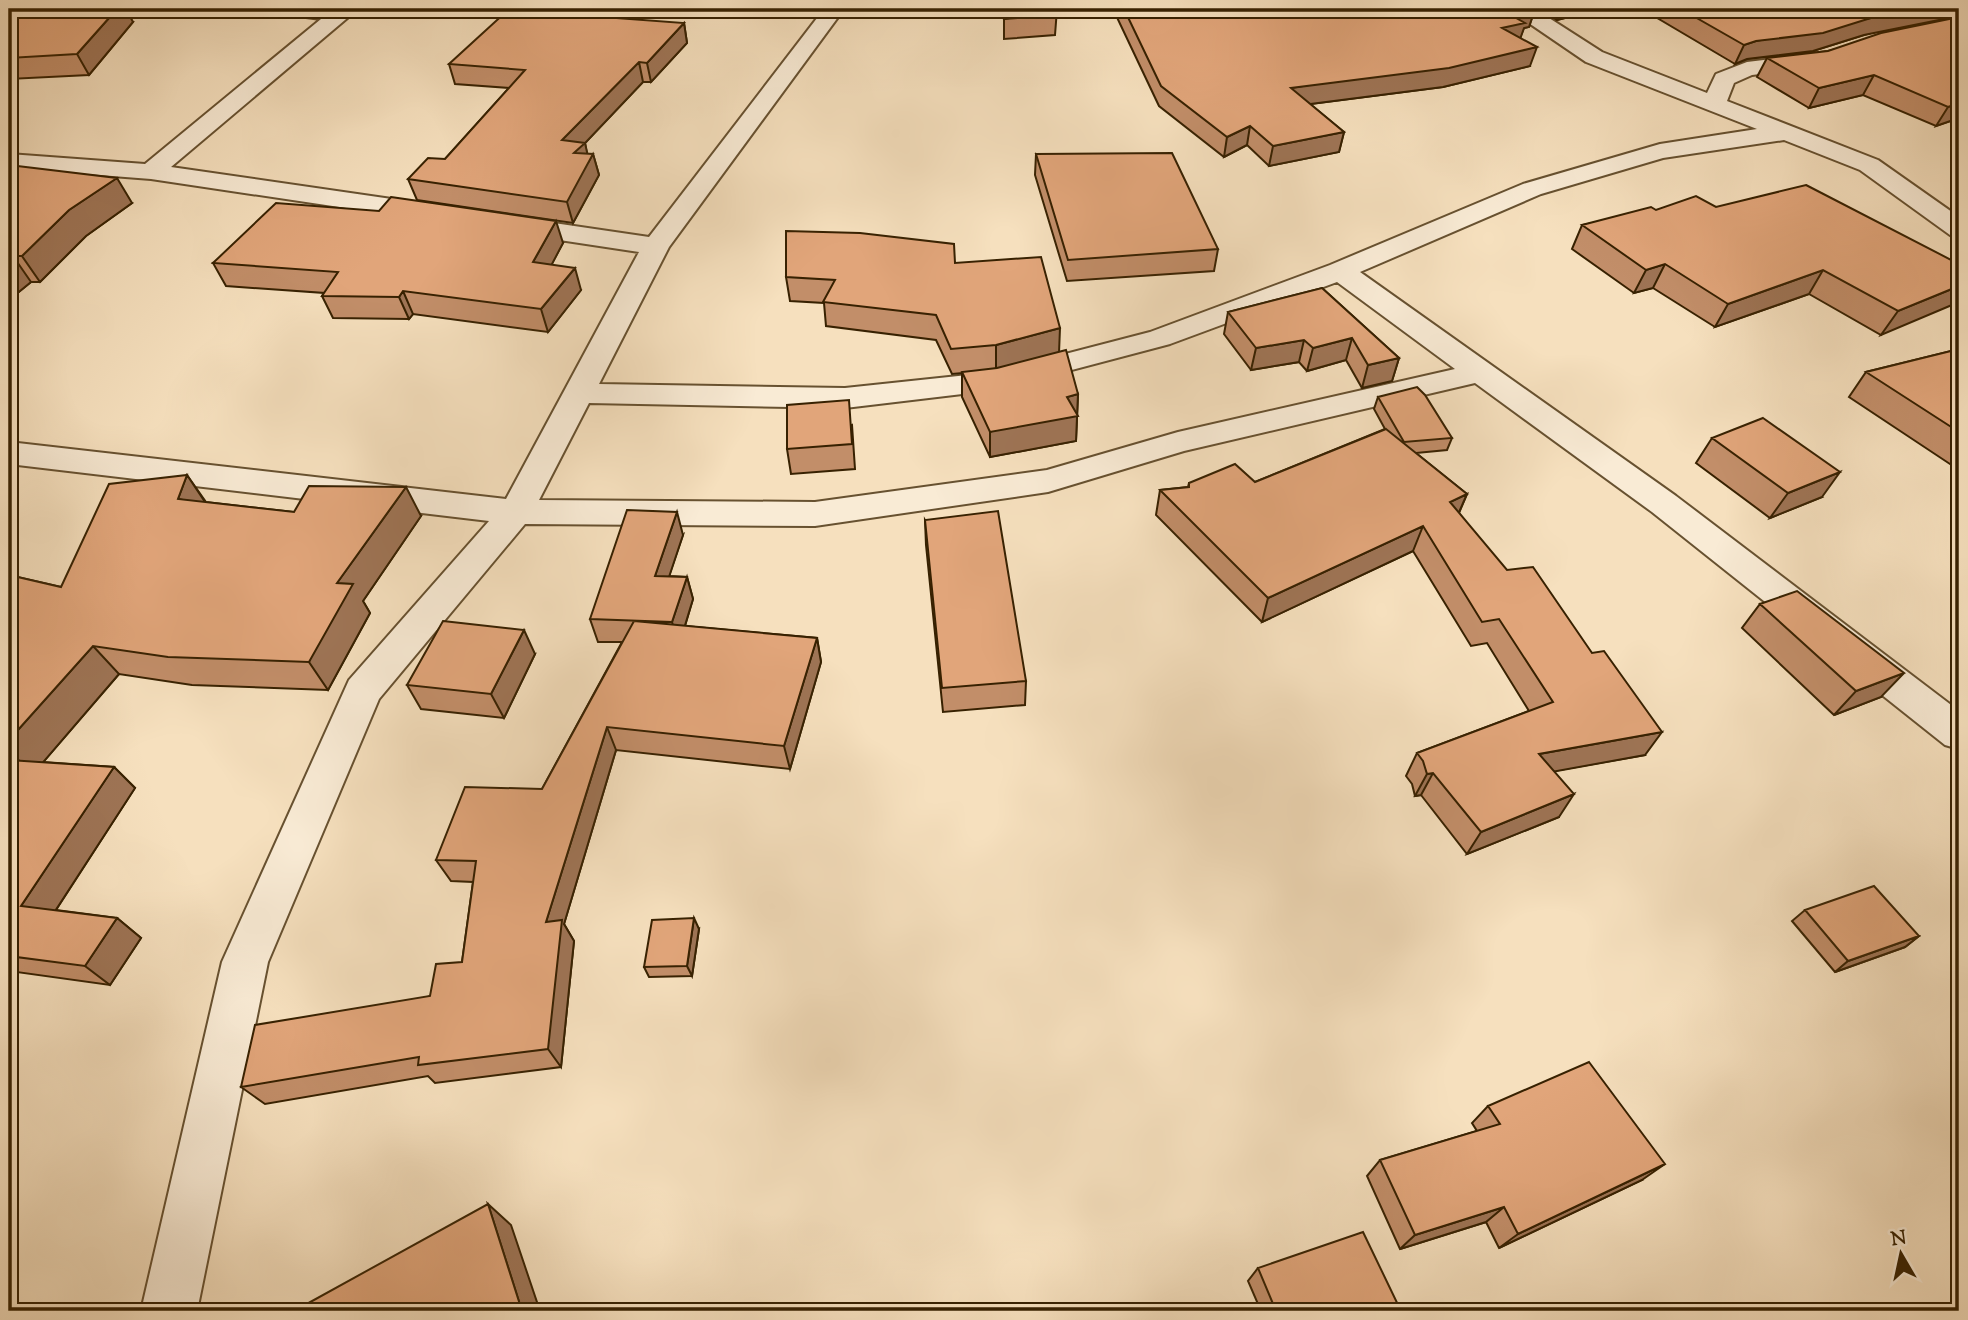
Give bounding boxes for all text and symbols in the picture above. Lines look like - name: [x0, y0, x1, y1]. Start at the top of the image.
- north arrow: [1867, 1218, 1937, 1288]
- text: N: [1889, 1225, 1908, 1254]

